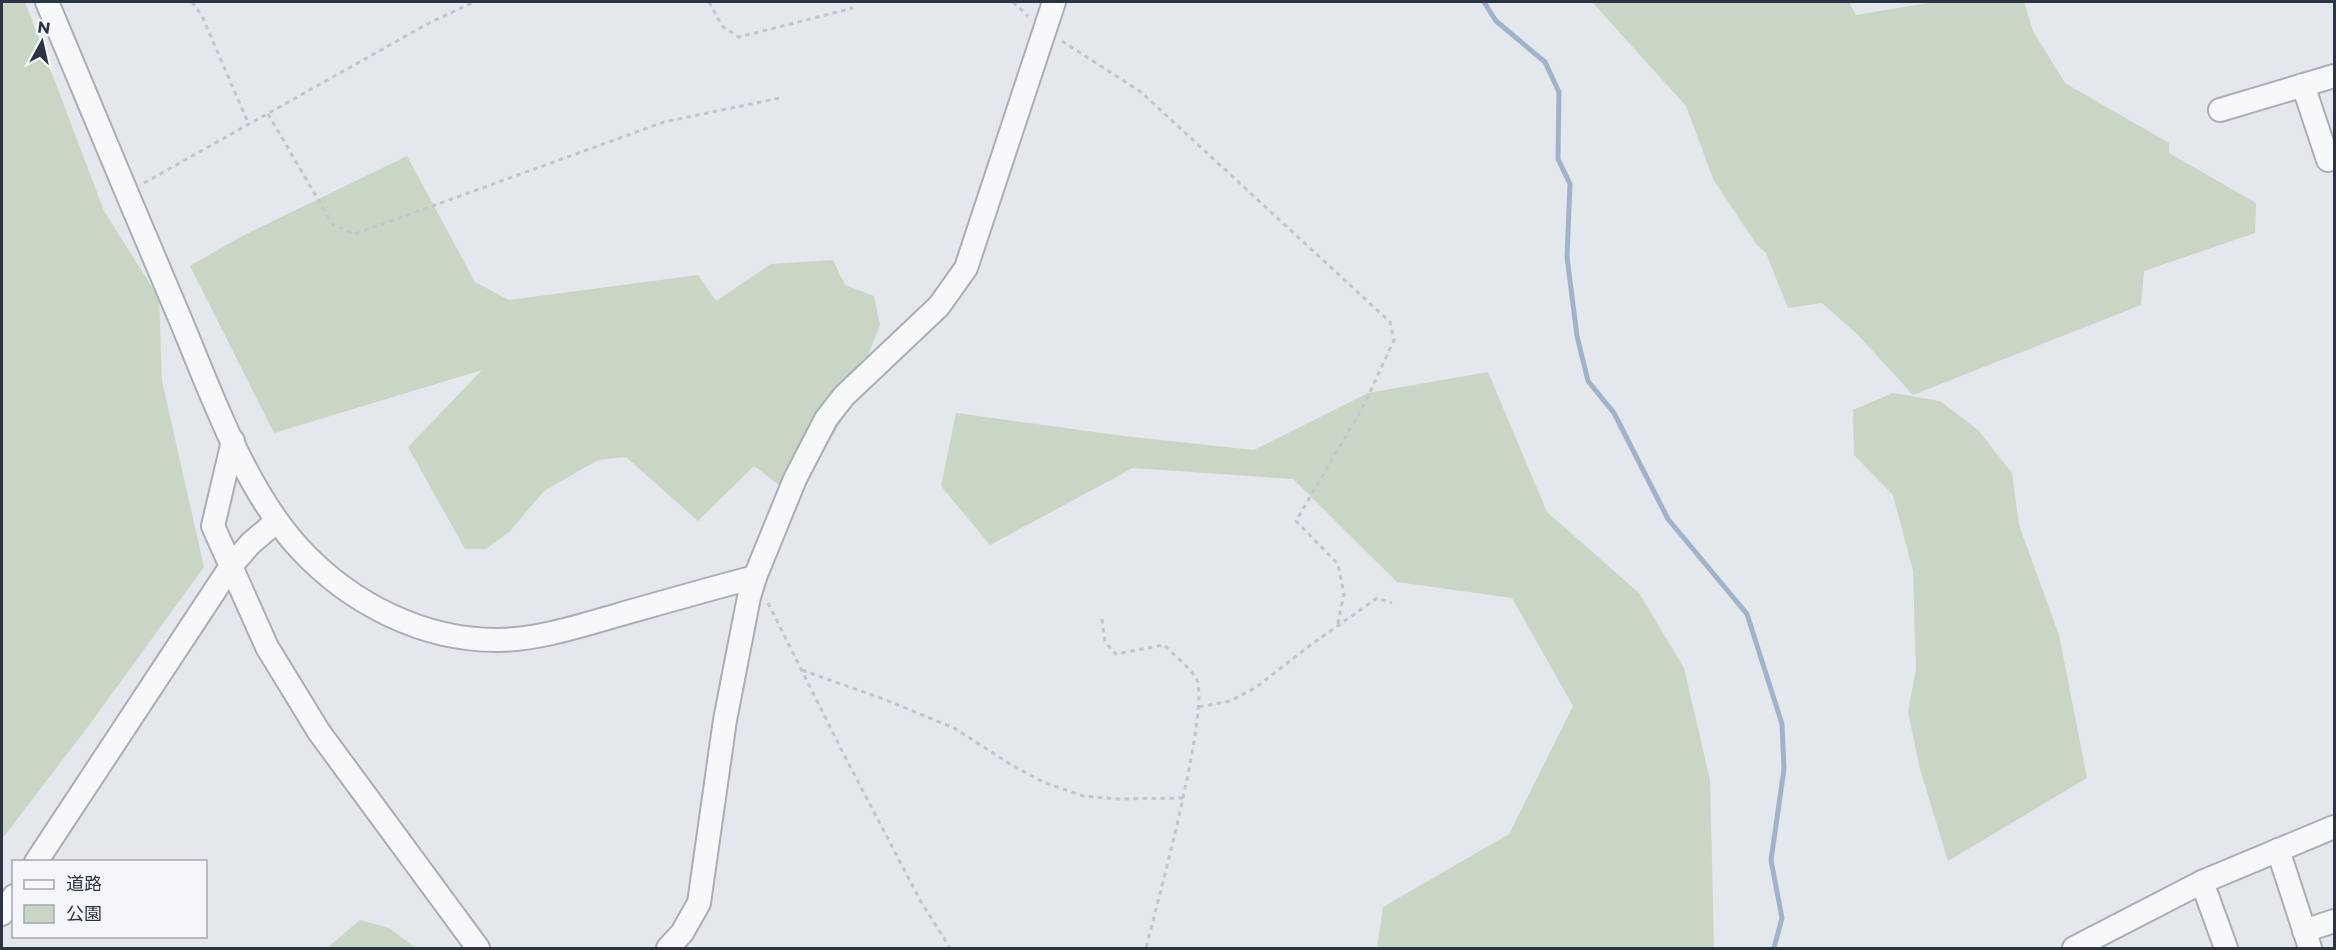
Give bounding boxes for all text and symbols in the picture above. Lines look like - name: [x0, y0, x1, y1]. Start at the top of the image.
- north arrow: [12, 12, 72, 72]
- text: N: [36, 17, 52, 38]
- legend: [12, 860, 207, 938]
- text: 道路: [66, 873, 102, 895]
- text: 公園: [66, 903, 102, 925]

